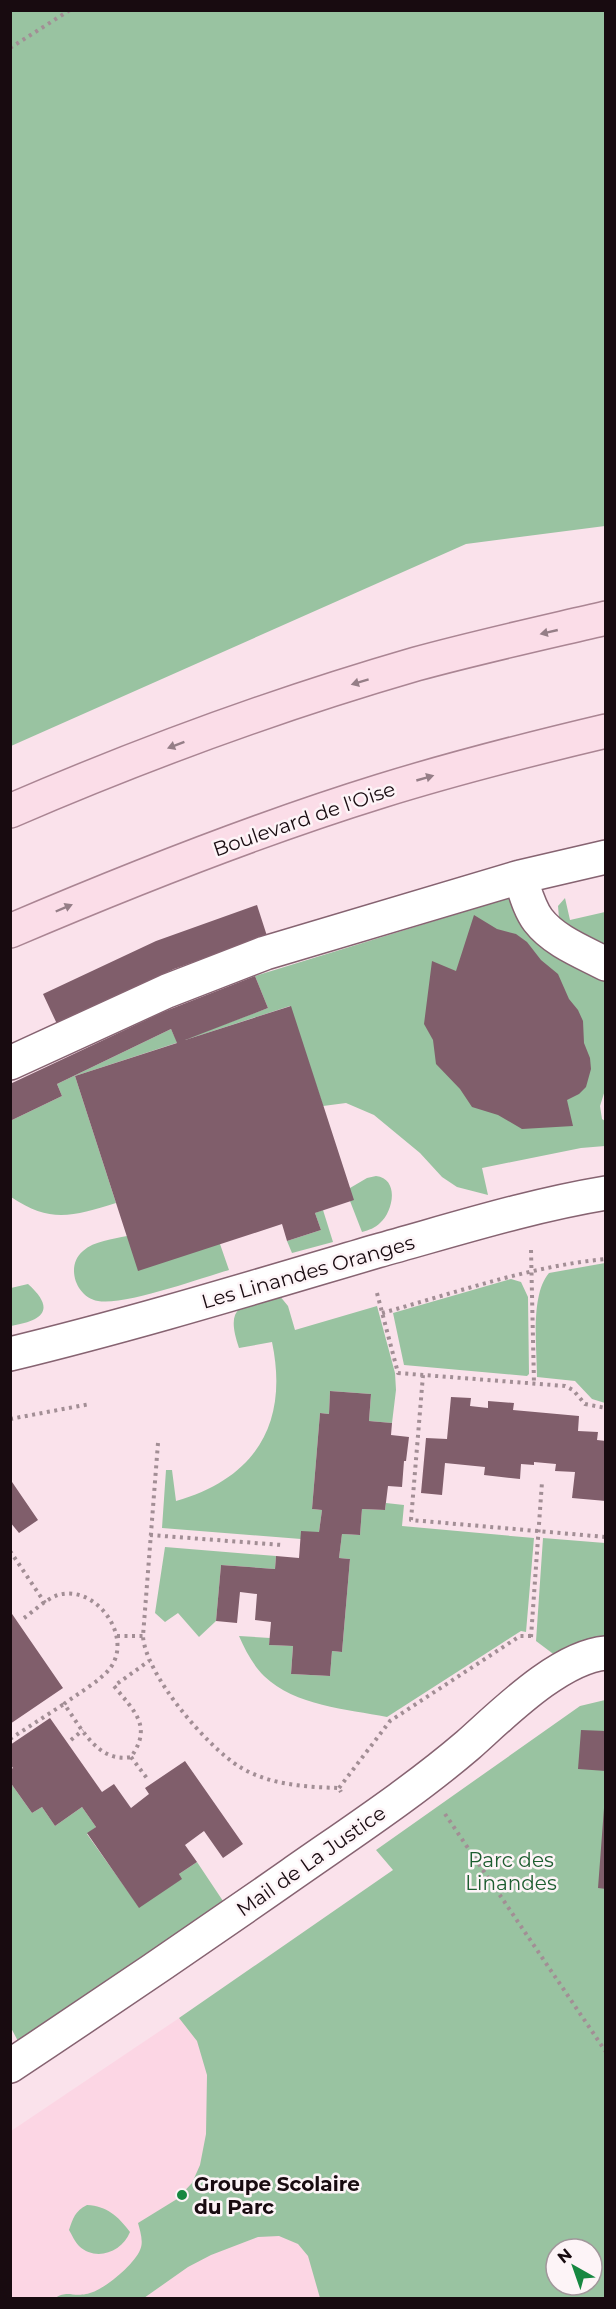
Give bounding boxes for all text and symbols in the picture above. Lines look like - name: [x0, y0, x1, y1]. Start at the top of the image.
- one-way arrow: [539, 627, 558, 637]
- one-way arrow: [351, 678, 369, 687]
- one-way arrow: [166, 740, 184, 750]
- one-way arrow: [416, 773, 434, 782]
- street label: Boulevard de l'Oise: [210, 777, 398, 861]
- one-way arrow: [56, 903, 74, 913]
- street label: Les Linandes Oranges: [199, 1230, 417, 1314]
- street label: Mail de La Justice: [232, 1801, 390, 1921]
- park label: Parc des Linandes: [465, 1848, 557, 1895]
- place label: Groupe Scolaire du Parc: [194, 2172, 360, 2219]
- marker: Groupe Scolaire du Parc: [175, 2188, 189, 2202]
- north arrow: [544, 2237, 604, 2297]
- text: N: [554, 2244, 576, 2267]

